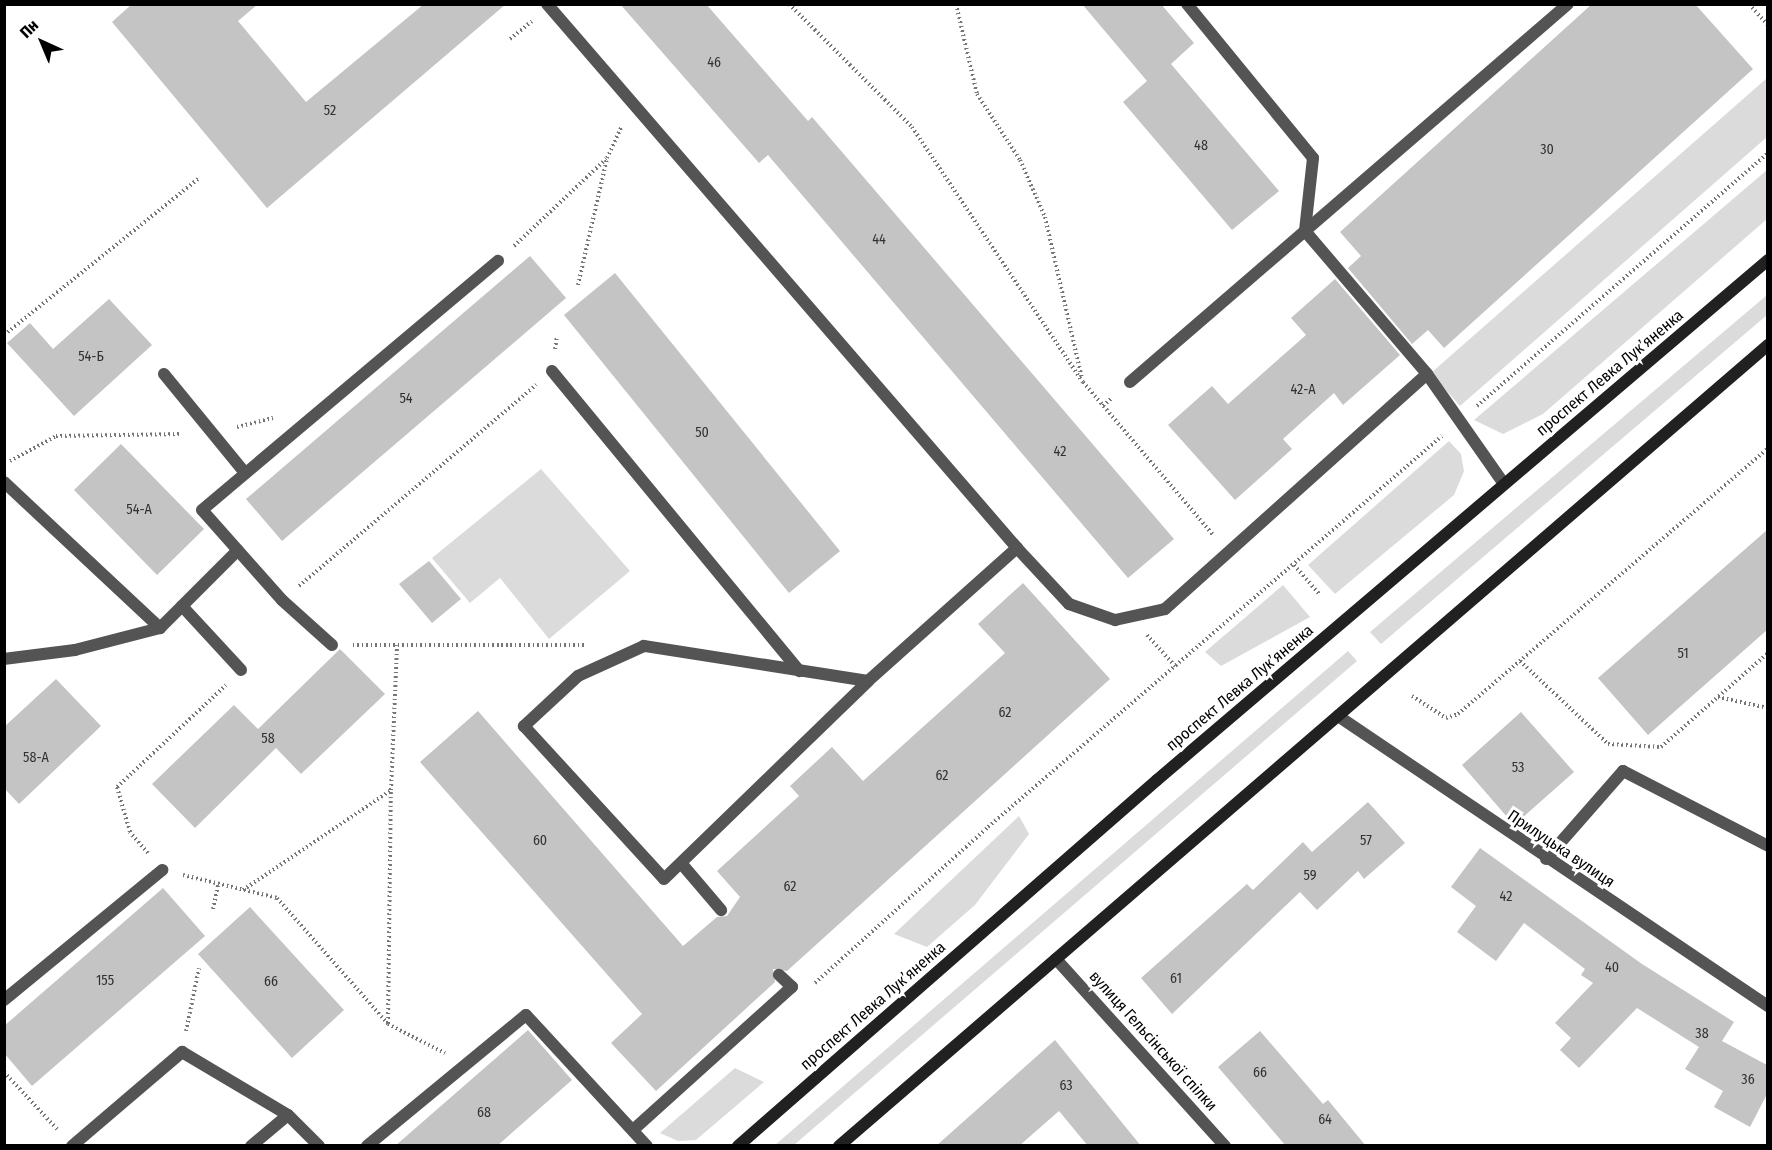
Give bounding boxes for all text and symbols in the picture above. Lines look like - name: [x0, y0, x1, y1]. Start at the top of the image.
- north arrow: [12, 12, 72, 72]
- text: Пн: [16, 16, 42, 42]
- house number: 46: [707, 55, 721, 71]
- house number: 52: [324, 103, 336, 119]
- house number: 48: [1194, 138, 1208, 154]
- house number: 30: [1540, 142, 1554, 158]
- house number: 44: [872, 232, 886, 248]
- street label: проспект Левка Лукʼяненка: [1533, 306, 1687, 440]
- house number: 54-Б: [78, 349, 104, 365]
- house number: 42-А: [1290, 382, 1316, 398]
- house number: 54: [399, 391, 413, 407]
- house number: 50: [695, 425, 709, 441]
- house number: 42: [1054, 444, 1066, 460]
- house number: 54-А: [126, 502, 152, 518]
- street label: проспект Левка Лукʼяненка: [1163, 621, 1317, 755]
- house number: 51: [1677, 646, 1689, 662]
- house number: 62: [999, 705, 1011, 721]
- house number: 58: [261, 731, 275, 747]
- house number: 58-А: [23, 750, 49, 766]
- house number: 53: [1512, 760, 1524, 776]
- house number: 62: [936, 768, 948, 784]
- street label: Прилуцька вулиця: [1504, 806, 1618, 892]
- house number: 60: [533, 833, 547, 849]
- house number: 57: [1360, 833, 1372, 849]
- house number: 59: [1303, 868, 1317, 884]
- house number: 62: [784, 879, 796, 895]
- house number: 42: [1500, 889, 1512, 905]
- street label: проспект Левка Лукʼяненка: [796, 938, 950, 1074]
- house number: 40: [1605, 960, 1619, 976]
- street label: вулиця Гельсінської спілки: [1085, 967, 1221, 1115]
- house number: 61: [1170, 971, 1182, 987]
- house number: 155: [96, 973, 114, 989]
- house number: 66: [264, 974, 278, 990]
- house number: 38: [1695, 1026, 1709, 1042]
- house number: 66: [1253, 1065, 1267, 1081]
- house number: 36: [1741, 1072, 1755, 1088]
- house number: 63: [1059, 1078, 1073, 1094]
- house number: 68: [477, 1105, 491, 1121]
- house number: 64: [1318, 1112, 1332, 1128]

